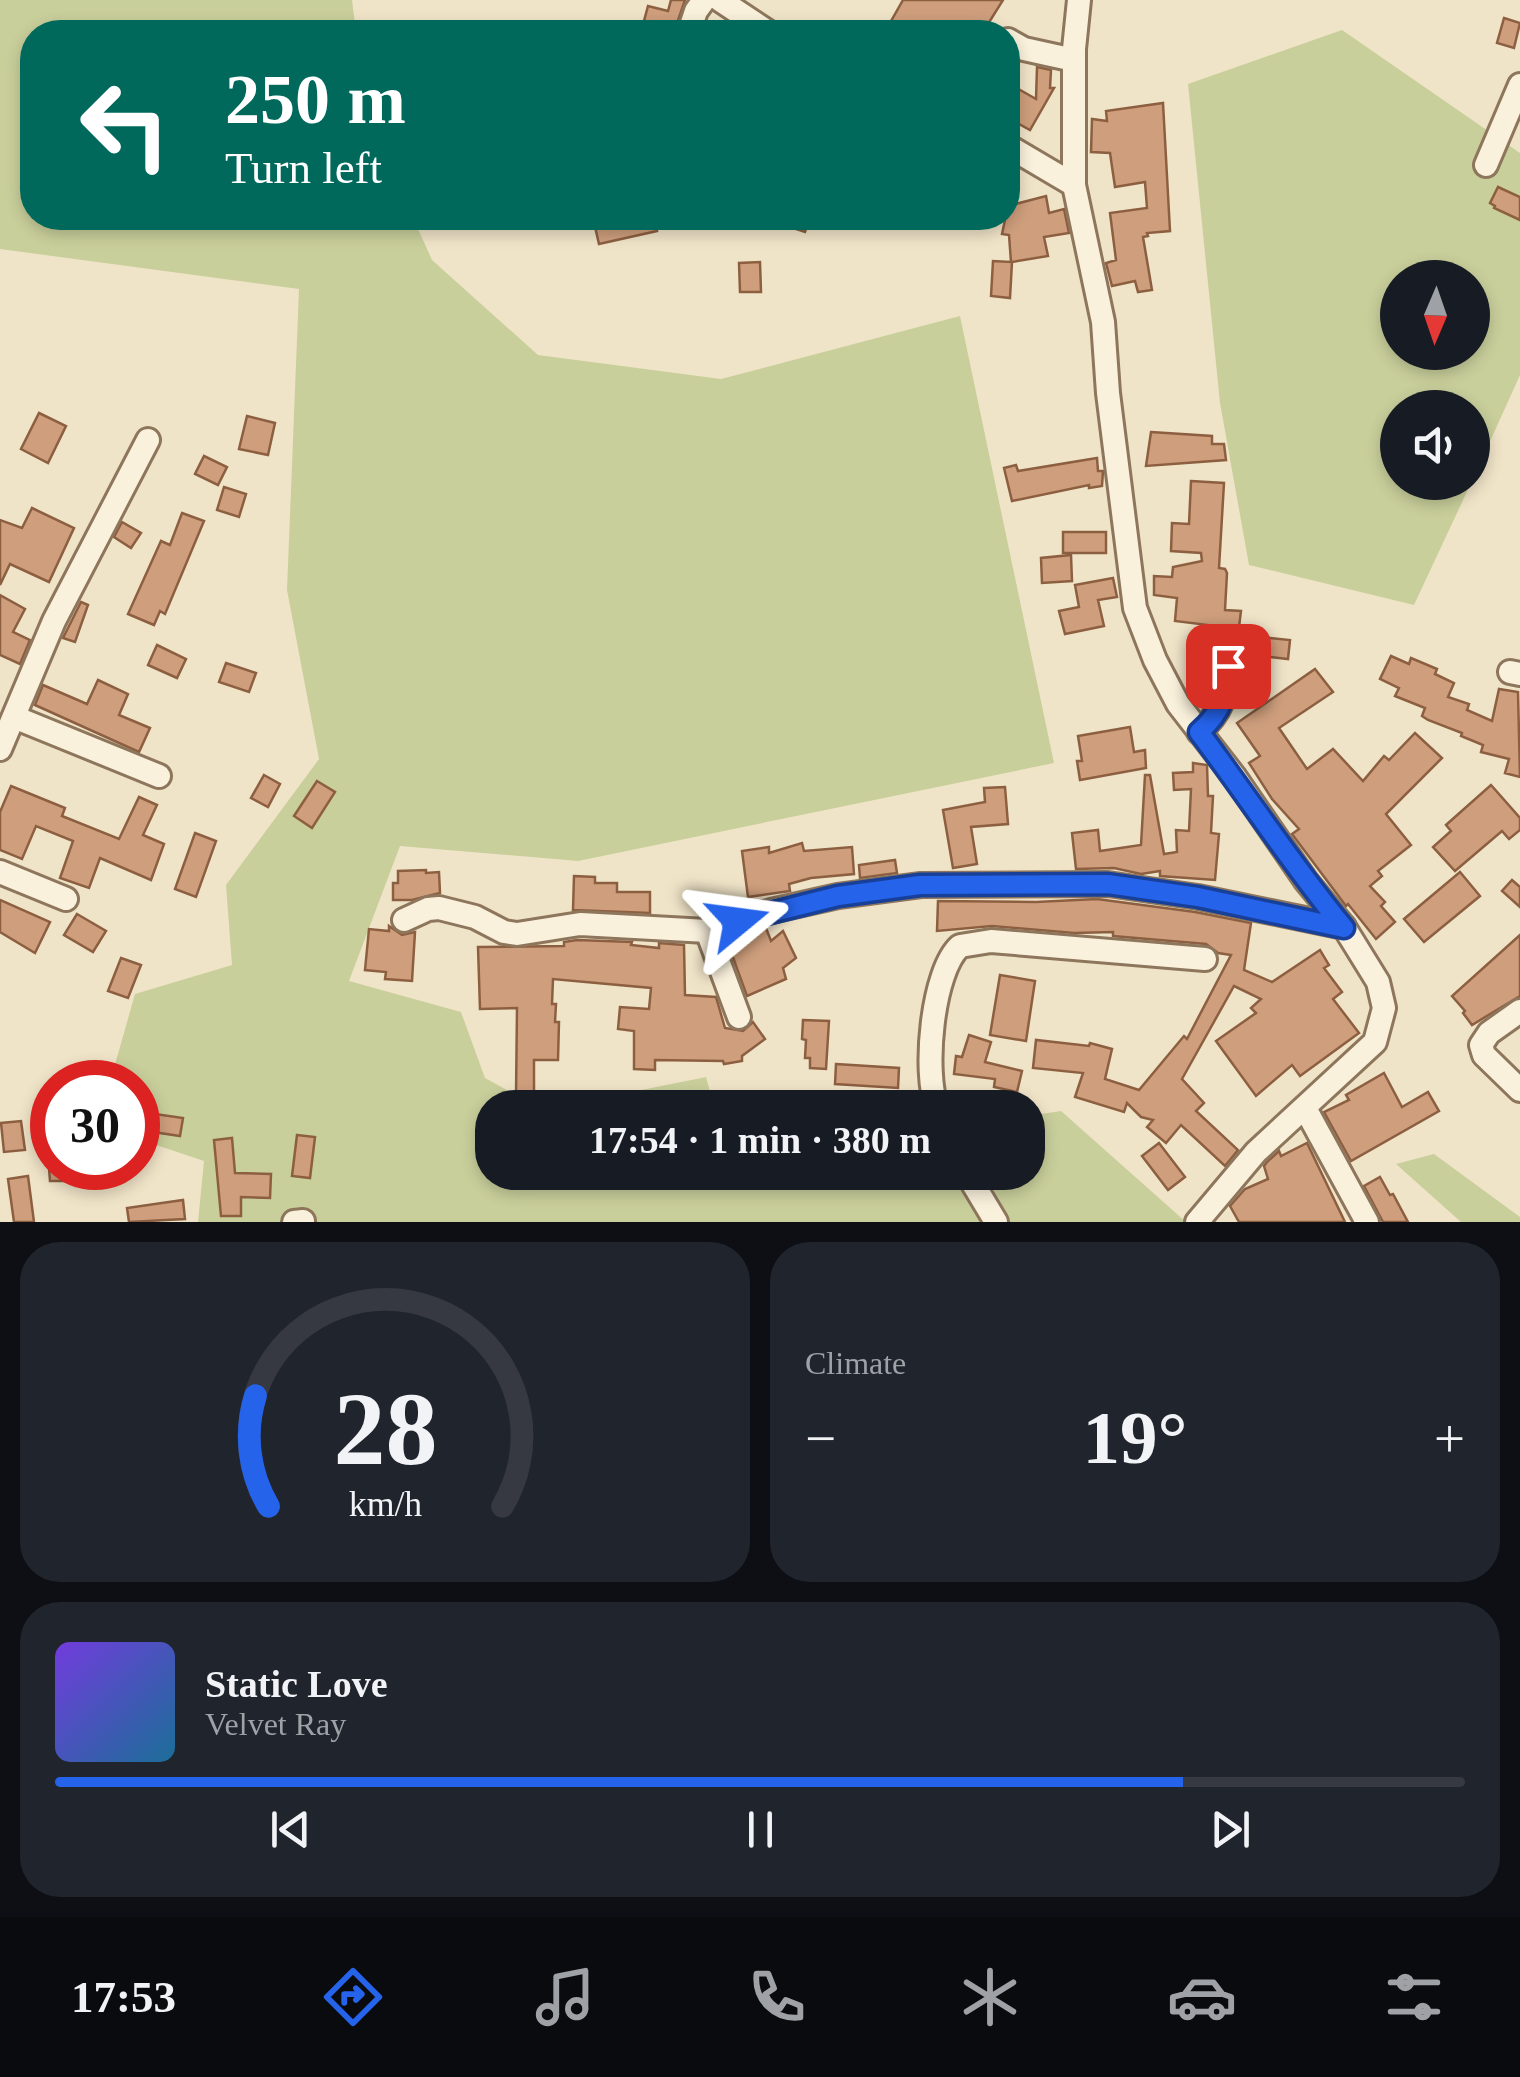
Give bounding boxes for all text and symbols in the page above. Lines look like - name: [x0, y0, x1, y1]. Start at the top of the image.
- icon: left: [60, 60, 190, 190]
- text: 250 m: [225, 61, 406, 138]
- text: Turn left: [225, 143, 382, 193]
- north arrow: [1380, 260, 1490, 370]
- map controls: [1380, 260, 1490, 500]
- button: sound: [1380, 390, 1490, 500]
- pin: [1186, 624, 1271, 709]
- icon: arrive: [1201, 639, 1256, 694]
- position arrow: [686, 869, 790, 973]
- speed limit sign: 30: [30, 1060, 160, 1190]
- text: 17:54 · 1 min · 380 m: [589, 1119, 931, 1161]
- text: Climate: [805, 1345, 906, 1381]
- text: 28: [333, 1371, 437, 1486]
- text: 19°: [1083, 1396, 1188, 1479]
- text: −: [805, 1408, 836, 1469]
- text: +: [1434, 1408, 1465, 1469]
- text: km/h: [348, 1484, 422, 1524]
- text: Static Love: [205, 1663, 388, 1705]
- text: Velvet Ray: [205, 1706, 346, 1742]
- icon: previous: [263, 1802, 318, 1857]
- icon: pause: [733, 1802, 788, 1857]
- icon: next: [1203, 1802, 1258, 1857]
- icon: directions: [318, 1962, 388, 2032]
- icon: music: [530, 1962, 600, 2032]
- icon: phone: [742, 1962, 812, 2032]
- icon: climate: [955, 1962, 1025, 2032]
- icon: car: [1167, 1962, 1237, 2032]
- icon: filters: [1379, 1962, 1449, 2032]
- text: 17:53: [71, 1972, 176, 2022]

